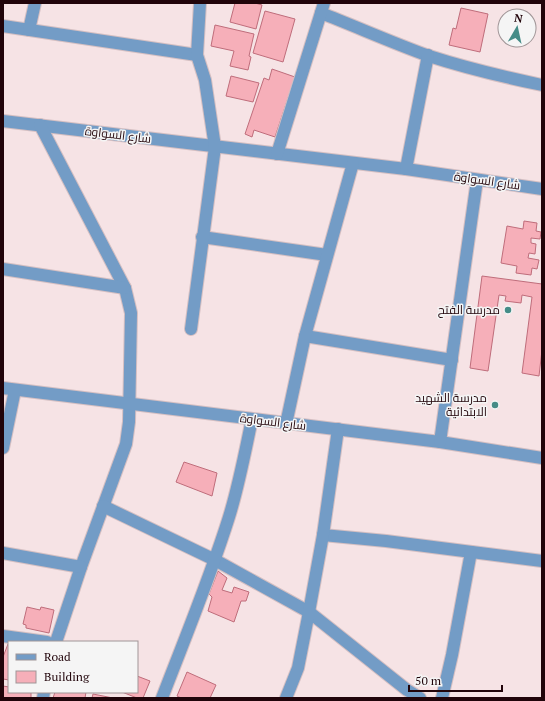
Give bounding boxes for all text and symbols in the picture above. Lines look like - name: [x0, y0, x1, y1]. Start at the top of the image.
- north arrow: [497, 8, 537, 48]
- text: N: [513, 11, 524, 26]
- street label: شارع السواوة: [84, 123, 152, 147]
- street label: شارع السواوة: [453, 168, 521, 194]
- place label: مدرسة الفتح: [438, 302, 500, 318]
- marker: مدرسة الفتح: [503, 305, 513, 315]
- place label: مدرسة الشهيد الابتدائية: [415, 390, 487, 419]
- marker: مدرسة الشهيد الابتدائية: [490, 400, 500, 410]
- street label: شارع السواوة: [239, 410, 307, 434]
- legend: [8, 641, 138, 693]
- text: Road: [44, 649, 71, 664]
- scale bar: [409, 667, 502, 693]
- text: Building: [44, 669, 90, 684]
- text: 50 m: [415, 673, 442, 688]

